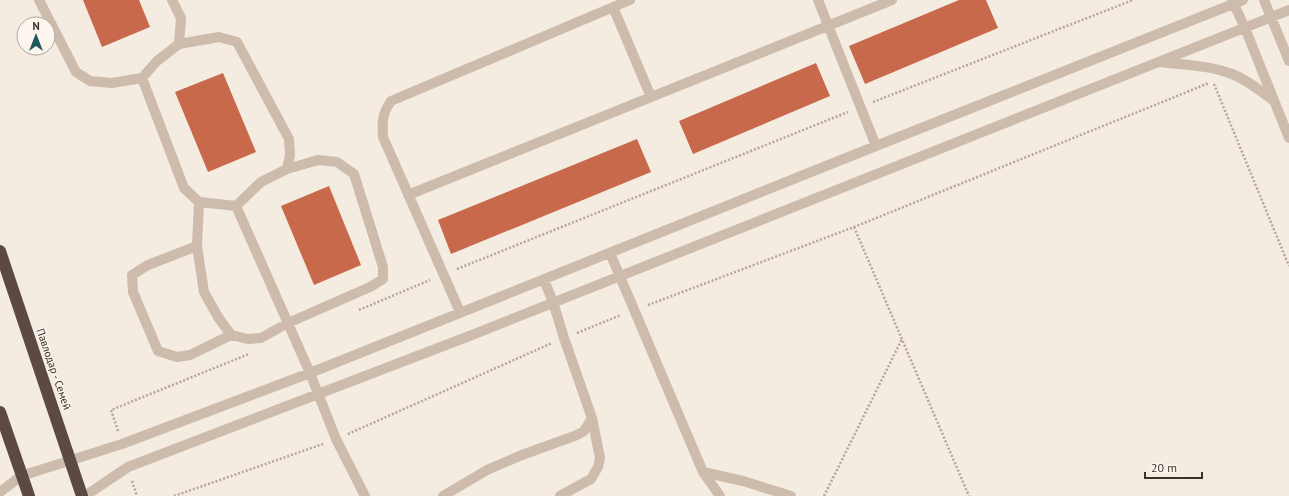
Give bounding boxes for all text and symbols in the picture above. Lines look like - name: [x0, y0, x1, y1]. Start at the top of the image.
- north arrow: [16, 16, 56, 56]
- text: N: [32, 19, 40, 33]
- street label: Павлодар - Семей: [34, 326, 74, 412]
- scale bar: [1145, 454, 1202, 480]
- text: 20 m: [1151, 460, 1177, 475]

